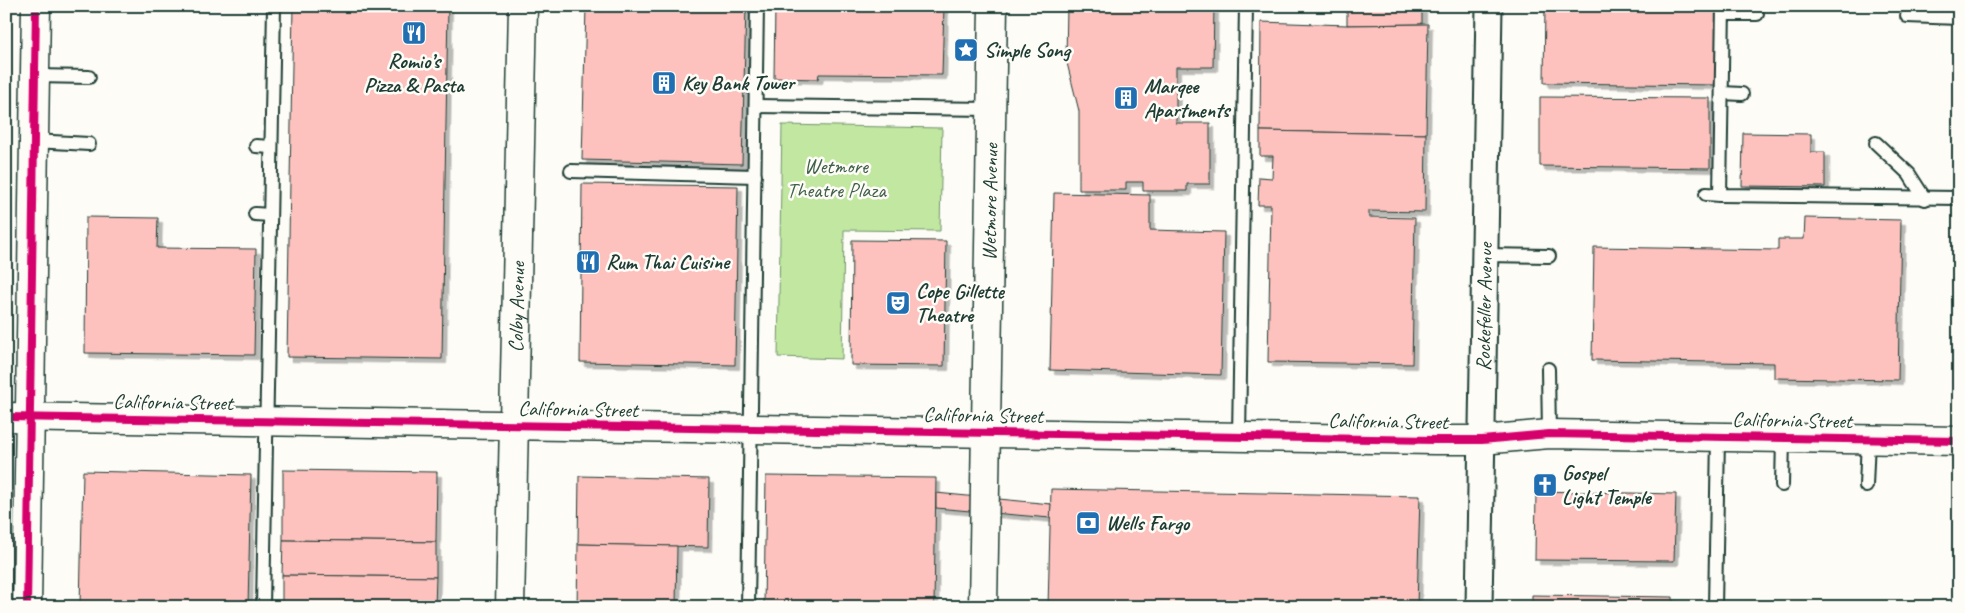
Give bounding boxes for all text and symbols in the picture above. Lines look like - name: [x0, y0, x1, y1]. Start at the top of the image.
- restaurant icon: Romio’s Pizza & Pasta: [401, 20, 427, 46]
- place icon: Simple Song: [953, 37, 979, 63]
- place label: Simple Song: [984, 37, 1072, 63]
- place label: Romio’s Pizza & Pasta: [364, 48, 465, 98]
- building icon: Key Bank Tower: [651, 70, 677, 96]
- place label: Key Bank Tower: [682, 70, 797, 96]
- place label: Marqee Apartments: [1144, 73, 1232, 123]
- building icon: Marqee Apartments: [1113, 85, 1139, 111]
- street label: Wetmore Avenue: [976, 142, 1004, 261]
- park label: Wetmore Theatre Plaza: [786, 153, 887, 203]
- street label: Rockefeller Avenue: [1470, 241, 1498, 371]
- restaurant icon: Rum Thai Cuisine: [575, 249, 601, 275]
- place label: Rum Thai Cuisine: [606, 249, 731, 275]
- street label: Colby Avenue: [503, 260, 530, 353]
- place label: Cope Gillette Theatre: [916, 278, 1006, 328]
- theatre icon: Cope Gillette Theatre: [885, 290, 911, 316]
- street label: California Street: [113, 388, 235, 416]
- street label: California Street: [518, 395, 640, 423]
- street label: California Street: [923, 401, 1045, 429]
- street label: California Street: [1732, 406, 1854, 434]
- street label: California Street: [1328, 407, 1450, 435]
- place label: Gospel Light Temple: [1562, 460, 1653, 510]
- church icon: Gospel Light Temple: [1532, 472, 1558, 498]
- bank icon: Wells Fargo: [1075, 510, 1101, 536]
- place label: Wells Fargo: [1106, 510, 1191, 536]

